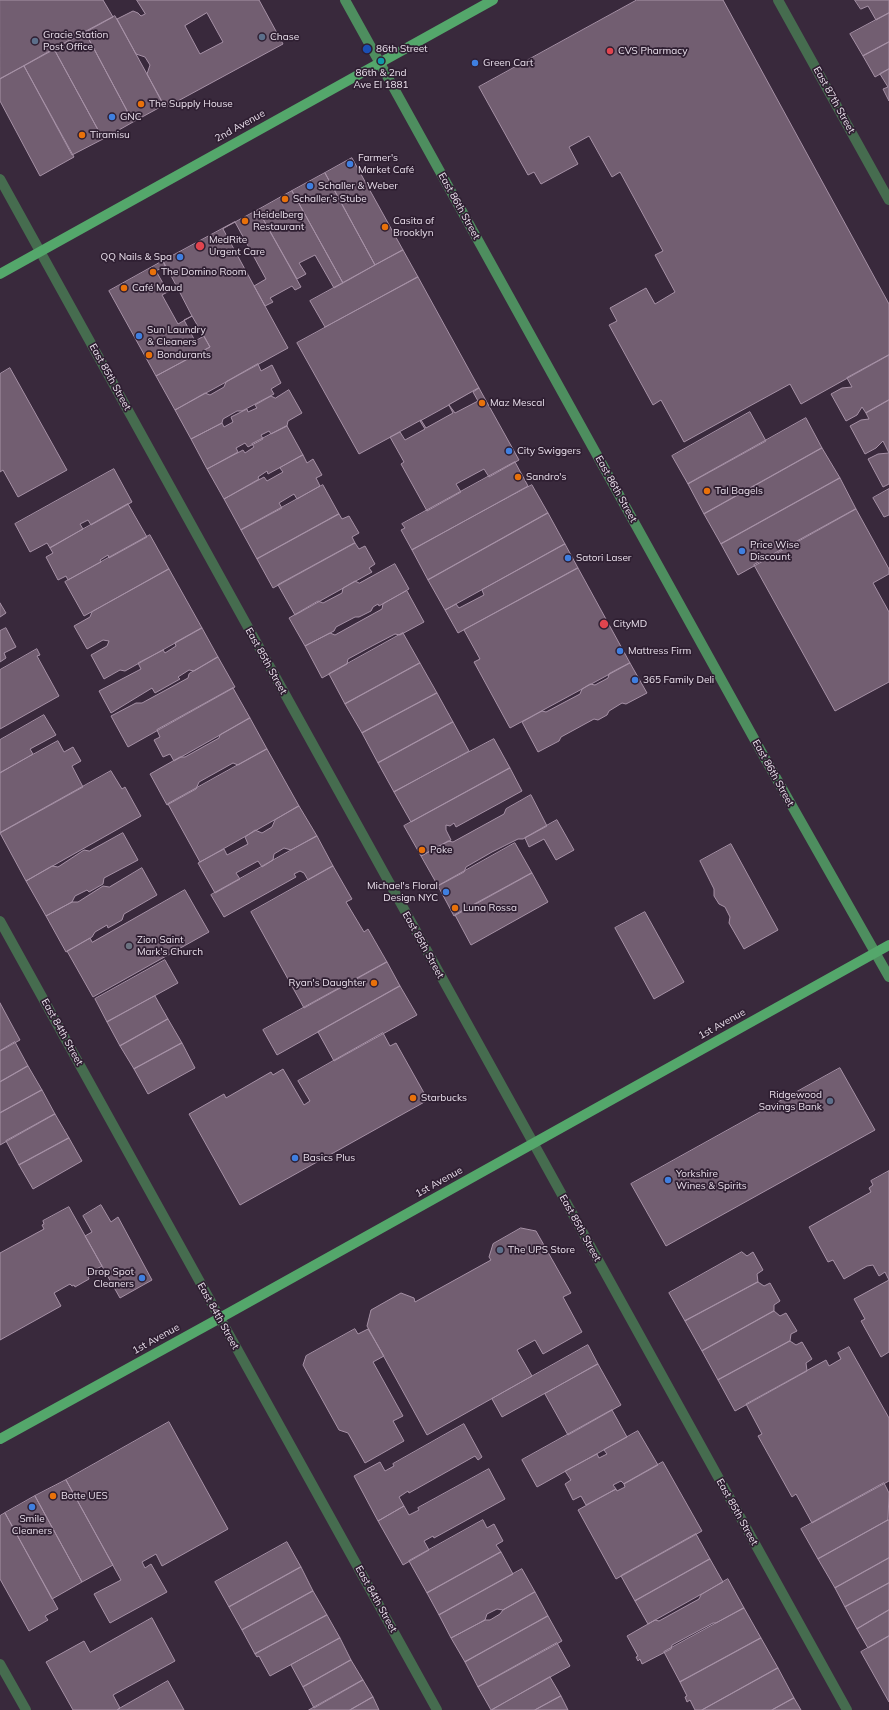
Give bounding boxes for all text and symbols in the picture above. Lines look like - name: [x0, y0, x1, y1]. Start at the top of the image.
- place label: Gracie Station Post Office: [43, 29, 108, 52]
- place label: Chase: [270, 31, 299, 43]
- marker: Chase: [257, 32, 267, 42]
- marker: Gracie Station Post Office: [30, 36, 40, 46]
- marker: 86th Street: [361, 43, 373, 55]
- place label: 86th Street: [376, 43, 428, 55]
- place label: CVS Pharmacy: [618, 45, 687, 57]
- marker: CVS Pharmacy: [605, 46, 615, 56]
- marker: 86th & 2nd Ave El 1881: [376, 56, 386, 66]
- place label: Green Cart: [483, 57, 533, 69]
- marker: Green Cart: [470, 58, 480, 68]
- street label: East 87th Street: [811, 65, 857, 135]
- place label: 86th & 2nd Ave El 1881: [353, 67, 409, 90]
- place label: The Supply House: [149, 98, 233, 110]
- marker: The Supply House: [136, 99, 146, 109]
- street label: 2nd Avenue: [213, 107, 267, 145]
- place label: GNC: [120, 111, 142, 123]
- marker: GNC: [107, 112, 117, 122]
- place label: Tiramisu: [90, 129, 130, 141]
- marker: Tiramisu: [77, 130, 87, 140]
- place label: Farmer's Market Café: [358, 152, 414, 176]
- marker: Farmer's Market Café: [345, 159, 355, 169]
- street label: East 86th Street: [436, 171, 482, 241]
- place label: Schaller & Weber: [318, 180, 398, 192]
- marker: Schaller & Weber: [305, 181, 315, 191]
- place label: Schaller’s Stube: [293, 193, 367, 205]
- marker: Schaller’s Stube: [280, 194, 290, 204]
- place label: Heidelberg Restaurant: [253, 209, 304, 232]
- place label: Casita of Brooklyn: [393, 215, 434, 238]
- marker: Heidelberg Restaurant: [240, 216, 250, 226]
- marker: Casita of Brooklyn: [380, 222, 390, 232]
- place label: MedRite Urgent Care: [209, 234, 265, 258]
- marker: MedRite Urgent Care: [194, 240, 206, 252]
- place label: QQ Nails & Spa: [101, 251, 172, 263]
- marker: QQ Nails & Spa: [175, 252, 185, 262]
- place label: The Domino Room: [161, 266, 246, 278]
- marker: The Domino Room: [148, 267, 158, 277]
- place label: Café Maud: [132, 282, 182, 294]
- marker: Café Maud: [119, 283, 129, 293]
- place label: Sun Laundry & Cleaners: [147, 324, 206, 348]
- marker: Sun Laundry & Cleaners: [134, 331, 144, 341]
- street label: East 85th Street: [87, 342, 133, 412]
- place label: Bondurants: [157, 349, 211, 361]
- marker: Bondurants: [144, 350, 154, 360]
- place label: Maz Mescal: [490, 397, 545, 409]
- marker: Maz Mescal: [477, 398, 487, 408]
- place label: City Swiggers: [517, 445, 581, 457]
- marker: City Swiggers: [504, 446, 514, 456]
- street label: East 86th Street: [593, 454, 639, 524]
- place label: Sandro's: [526, 471, 567, 483]
- marker: Sandro's: [513, 472, 523, 482]
- place label: Tal Bagels: [715, 485, 763, 497]
- marker: Tal Bagels: [702, 486, 712, 496]
- place label: Price Wise Discount: [750, 539, 799, 562]
- marker: Price Wise Discount: [737, 546, 747, 556]
- place label: Satori Laser: [576, 552, 631, 564]
- marker: Satori Laser: [563, 553, 573, 563]
- marker: CityMD: [598, 618, 610, 630]
- place label: CityMD: [613, 618, 647, 630]
- street label: East 85th Street: [243, 626, 289, 696]
- place label: Mattress Firm: [628, 645, 691, 657]
- marker: Mattress Firm: [615, 646, 625, 656]
- place label: 365 Family Deli: [643, 674, 714, 686]
- marker: 365 Family Deli: [630, 675, 640, 685]
- street label: East 86th Street: [750, 738, 796, 808]
- place label: Poke: [430, 844, 452, 856]
- marker: Poke: [417, 845, 427, 855]
- place label: Michael's Floral Design NYC: [367, 880, 438, 904]
- marker: Michael's Floral Design NYC: [441, 887, 451, 897]
- place label: Luna Rossa: [463, 902, 517, 914]
- marker: Luna Rossa: [450, 903, 460, 913]
- street label: East 85th Street: [400, 910, 446, 980]
- place label: Zion Saint Mark's Church: [137, 934, 203, 958]
- marker: Zion Saint Mark's Church: [124, 941, 134, 951]
- place label: Ryan's Daughter: [289, 977, 366, 989]
- marker: Ryan's Daughter: [369, 978, 379, 988]
- street label: East 84th Street: [39, 997, 85, 1067]
- street label: 1st Avenue: [696, 1006, 748, 1042]
- place label: Ridgewood Savings Bank: [759, 1089, 822, 1112]
- place label: Starbucks: [421, 1092, 467, 1104]
- marker: Starbucks: [408, 1093, 418, 1103]
- marker: Ridgewood Savings Bank: [825, 1096, 835, 1106]
- place label: Basics Plus: [303, 1152, 355, 1164]
- marker: Basics Plus: [290, 1153, 300, 1163]
- street label: 1st Avenue: [413, 1164, 465, 1200]
- place label: Yorkshire Wines & Spirits: [676, 1168, 747, 1192]
- marker: Yorkshire Wines & Spirits: [663, 1175, 673, 1185]
- street label: East 85th Street: [557, 1193, 603, 1263]
- place label: The UPS Store: [508, 1244, 575, 1256]
- marker: The UPS Store: [495, 1245, 505, 1255]
- place label: Drop Spot Cleaners: [87, 1266, 134, 1290]
- marker: Drop Spot Cleaners: [137, 1273, 147, 1283]
- street label: East 84th Street: [195, 1281, 241, 1351]
- street label: 1st Avenue: [130, 1321, 182, 1357]
- street label: East 85th Street: [714, 1477, 760, 1547]
- place label: Botte UES: [61, 1490, 108, 1502]
- marker: Botte UES: [48, 1491, 58, 1501]
- marker: Smile Cleaners: [27, 1502, 37, 1512]
- place label: Smile Cleaners: [12, 1513, 52, 1536]
- street label: East 84th Street: [353, 1564, 399, 1634]

